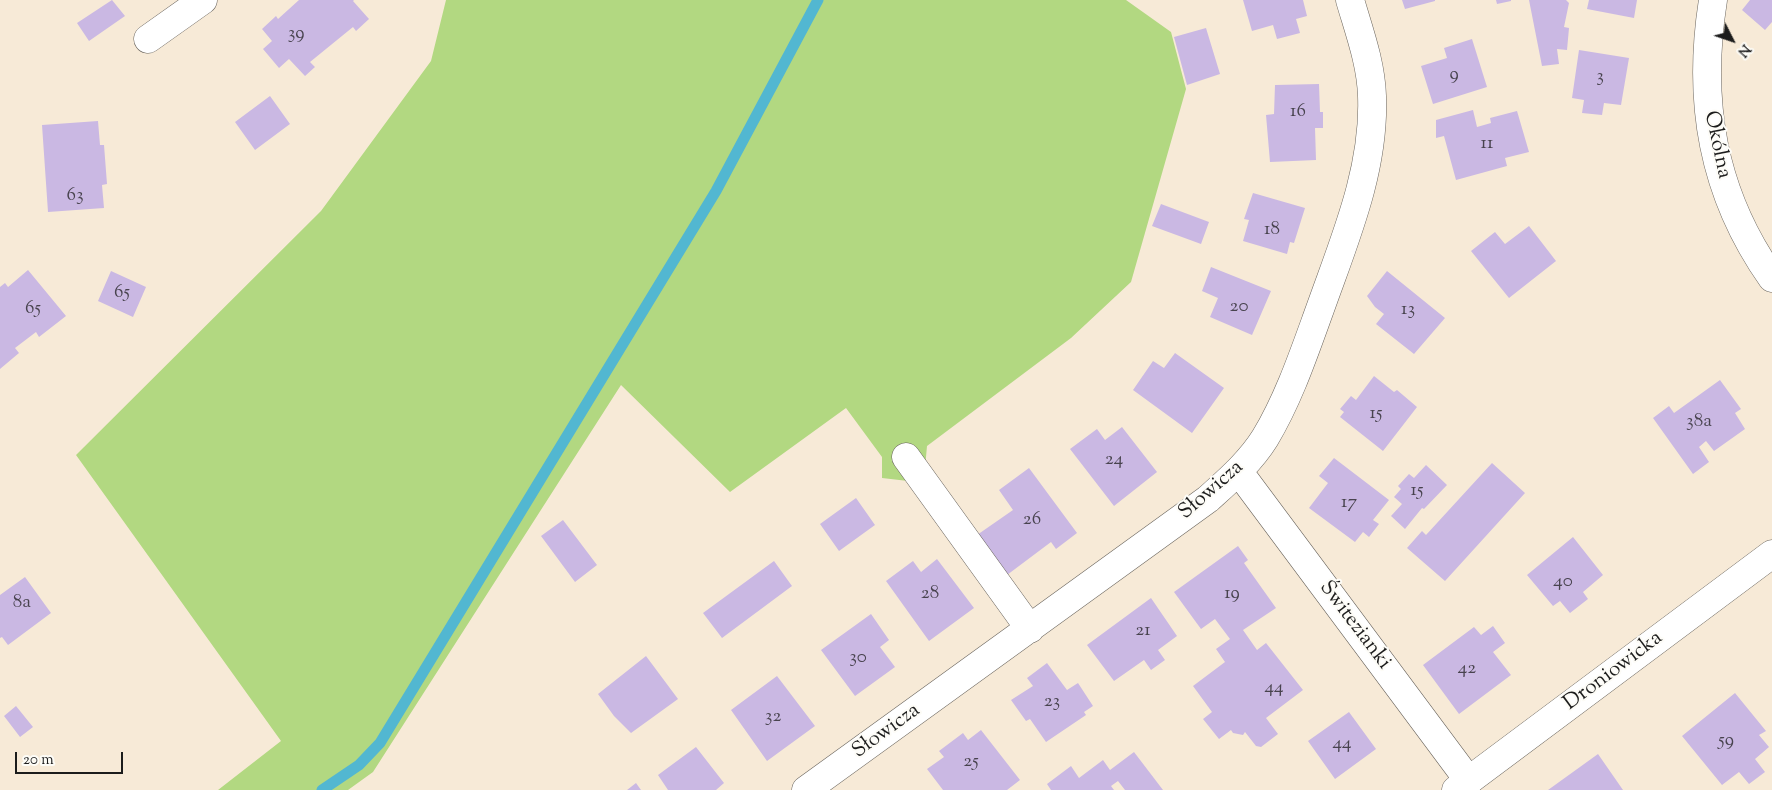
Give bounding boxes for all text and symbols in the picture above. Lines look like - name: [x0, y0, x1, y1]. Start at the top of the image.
- north arrow: [1707, 15, 1757, 65]
- house number: 39: [288, 24, 304, 46]
- text: N: [1732, 39, 1755, 61]
- house number: 9: [1449, 65, 1459, 87]
- house number: 3: [1596, 67, 1604, 89]
- house number: 16: [1290, 102, 1306, 124]
- street label: Okólna: [1697, 109, 1735, 181]
- house number: 11: [1481, 134, 1493, 156]
- house number: 63: [66, 186, 84, 208]
- house number: 18: [1264, 220, 1280, 242]
- house number: 65: [114, 283, 130, 305]
- house number: 20: [1230, 297, 1248, 319]
- house number: 65: [25, 299, 41, 321]
- house number: 13: [1401, 300, 1415, 322]
- house number: 15: [1370, 404, 1382, 426]
- house number: 38a: [1686, 412, 1712, 434]
- house number: 24: [1105, 450, 1123, 472]
- street label: Słowicza: [1174, 456, 1250, 526]
- house number: 15: [1411, 481, 1423, 503]
- house number: 17: [1341, 493, 1357, 515]
- house number: 26: [1023, 510, 1041, 532]
- house number: 40: [1553, 572, 1573, 594]
- street label: Świtezianki: [1313, 577, 1395, 675]
- house number: 28: [921, 584, 939, 606]
- house number: 19: [1224, 584, 1240, 606]
- house number: 8a: [13, 593, 31, 615]
- house number: 21: [1135, 621, 1151, 643]
- street label: Droniowicka: [1560, 627, 1668, 717]
- house number: 30: [849, 648, 867, 670]
- house number: 42: [1458, 659, 1476, 681]
- house number: 44: [1264, 678, 1284, 700]
- house number: 23: [1044, 692, 1060, 714]
- street label: Słowicza: [848, 699, 926, 765]
- house number: 32: [765, 707, 781, 729]
- house number: 59: [1718, 731, 1734, 753]
- house number: 44: [1332, 734, 1352, 756]
- scale bar: [18, 742, 125, 774]
- text: 20 m: [23, 750, 54, 771]
- house number: 25: [963, 752, 979, 774]

